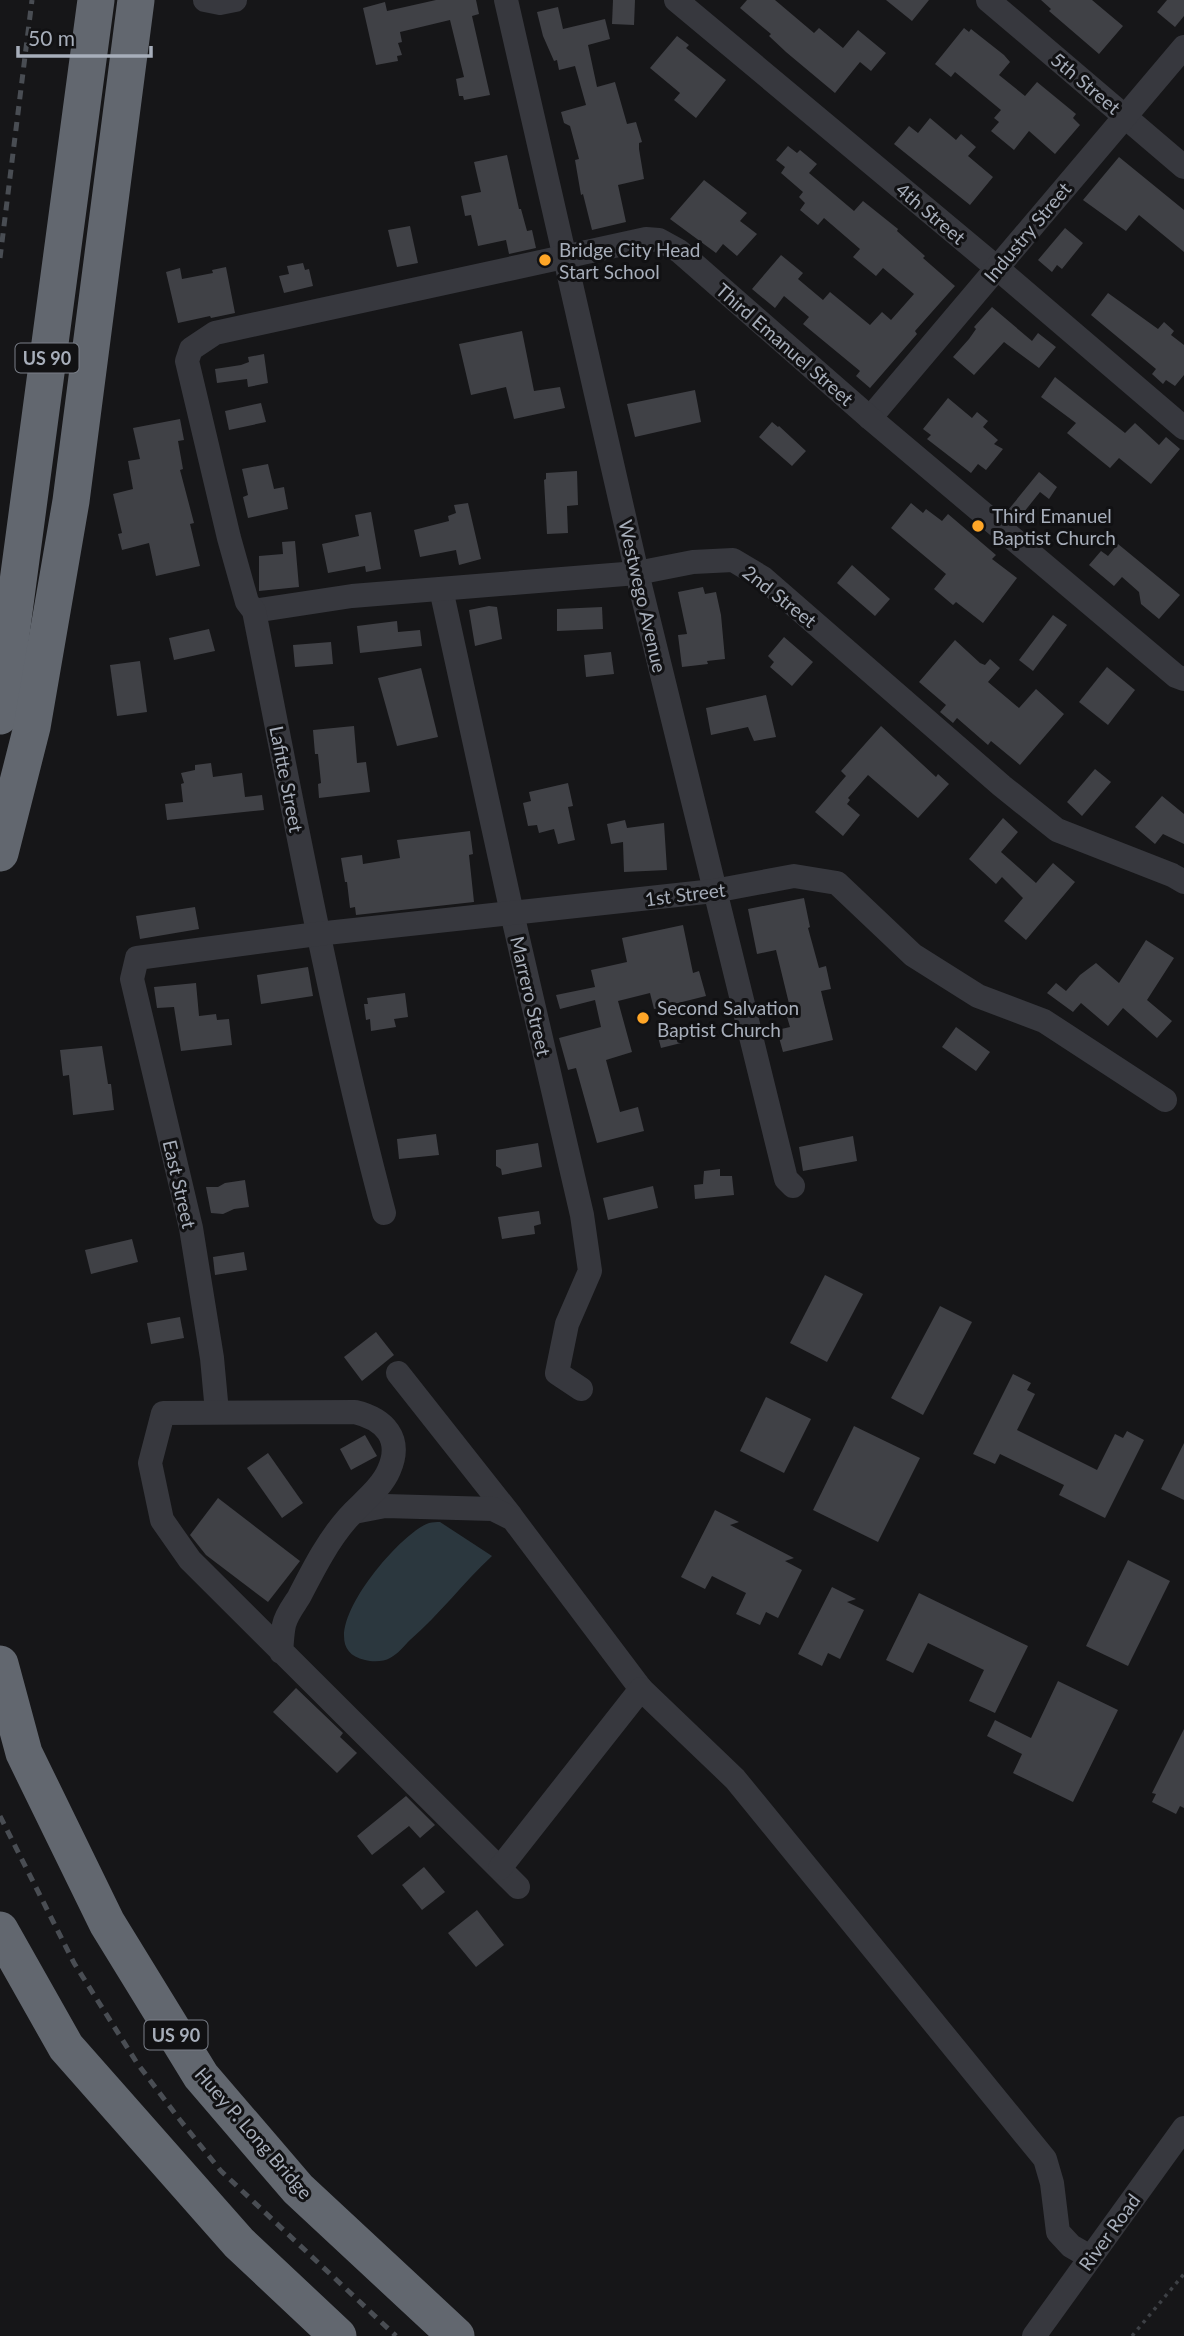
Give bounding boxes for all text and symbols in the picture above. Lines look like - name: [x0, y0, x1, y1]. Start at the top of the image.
- scale bar: [18, 14, 150, 58]
- text: 50 m: [28, 25, 75, 50]
- street label: 5th Street: [1047, 47, 1125, 119]
- street label: 4th Street: [892, 177, 970, 249]
- street label: Industry Street: [979, 177, 1076, 287]
- place label: Bridge City Head Start School: [559, 238, 700, 283]
- marker: Bridge City Head Start School: [537, 252, 553, 268]
- street label: Third Emanuel Street: [712, 278, 859, 410]
- road number: US 90: [16, 344, 78, 372]
- place label: Third Emanuel Baptist Church: [992, 504, 1116, 549]
- street label: Westwego Avenue: [614, 517, 672, 675]
- marker: Third Emanuel Baptist Church: [970, 518, 986, 534]
- street label: 2nd Street: [739, 560, 822, 632]
- street label: Lafitte Street: [265, 724, 309, 834]
- street label: 1st Street: [643, 878, 727, 910]
- street label: Marrero Street: [506, 934, 556, 1058]
- place label: Second Salvation Baptist Church: [657, 996, 799, 1041]
- marker: Second Salvation Baptist Church: [635, 1010, 651, 1026]
- street label: East Street: [159, 1137, 201, 1231]
- road number: US 90: [144, 2021, 208, 2050]
- street label: Huey P. Long Bridge: [191, 2062, 317, 2204]
- street label: River Road: [1073, 2189, 1145, 2275]

